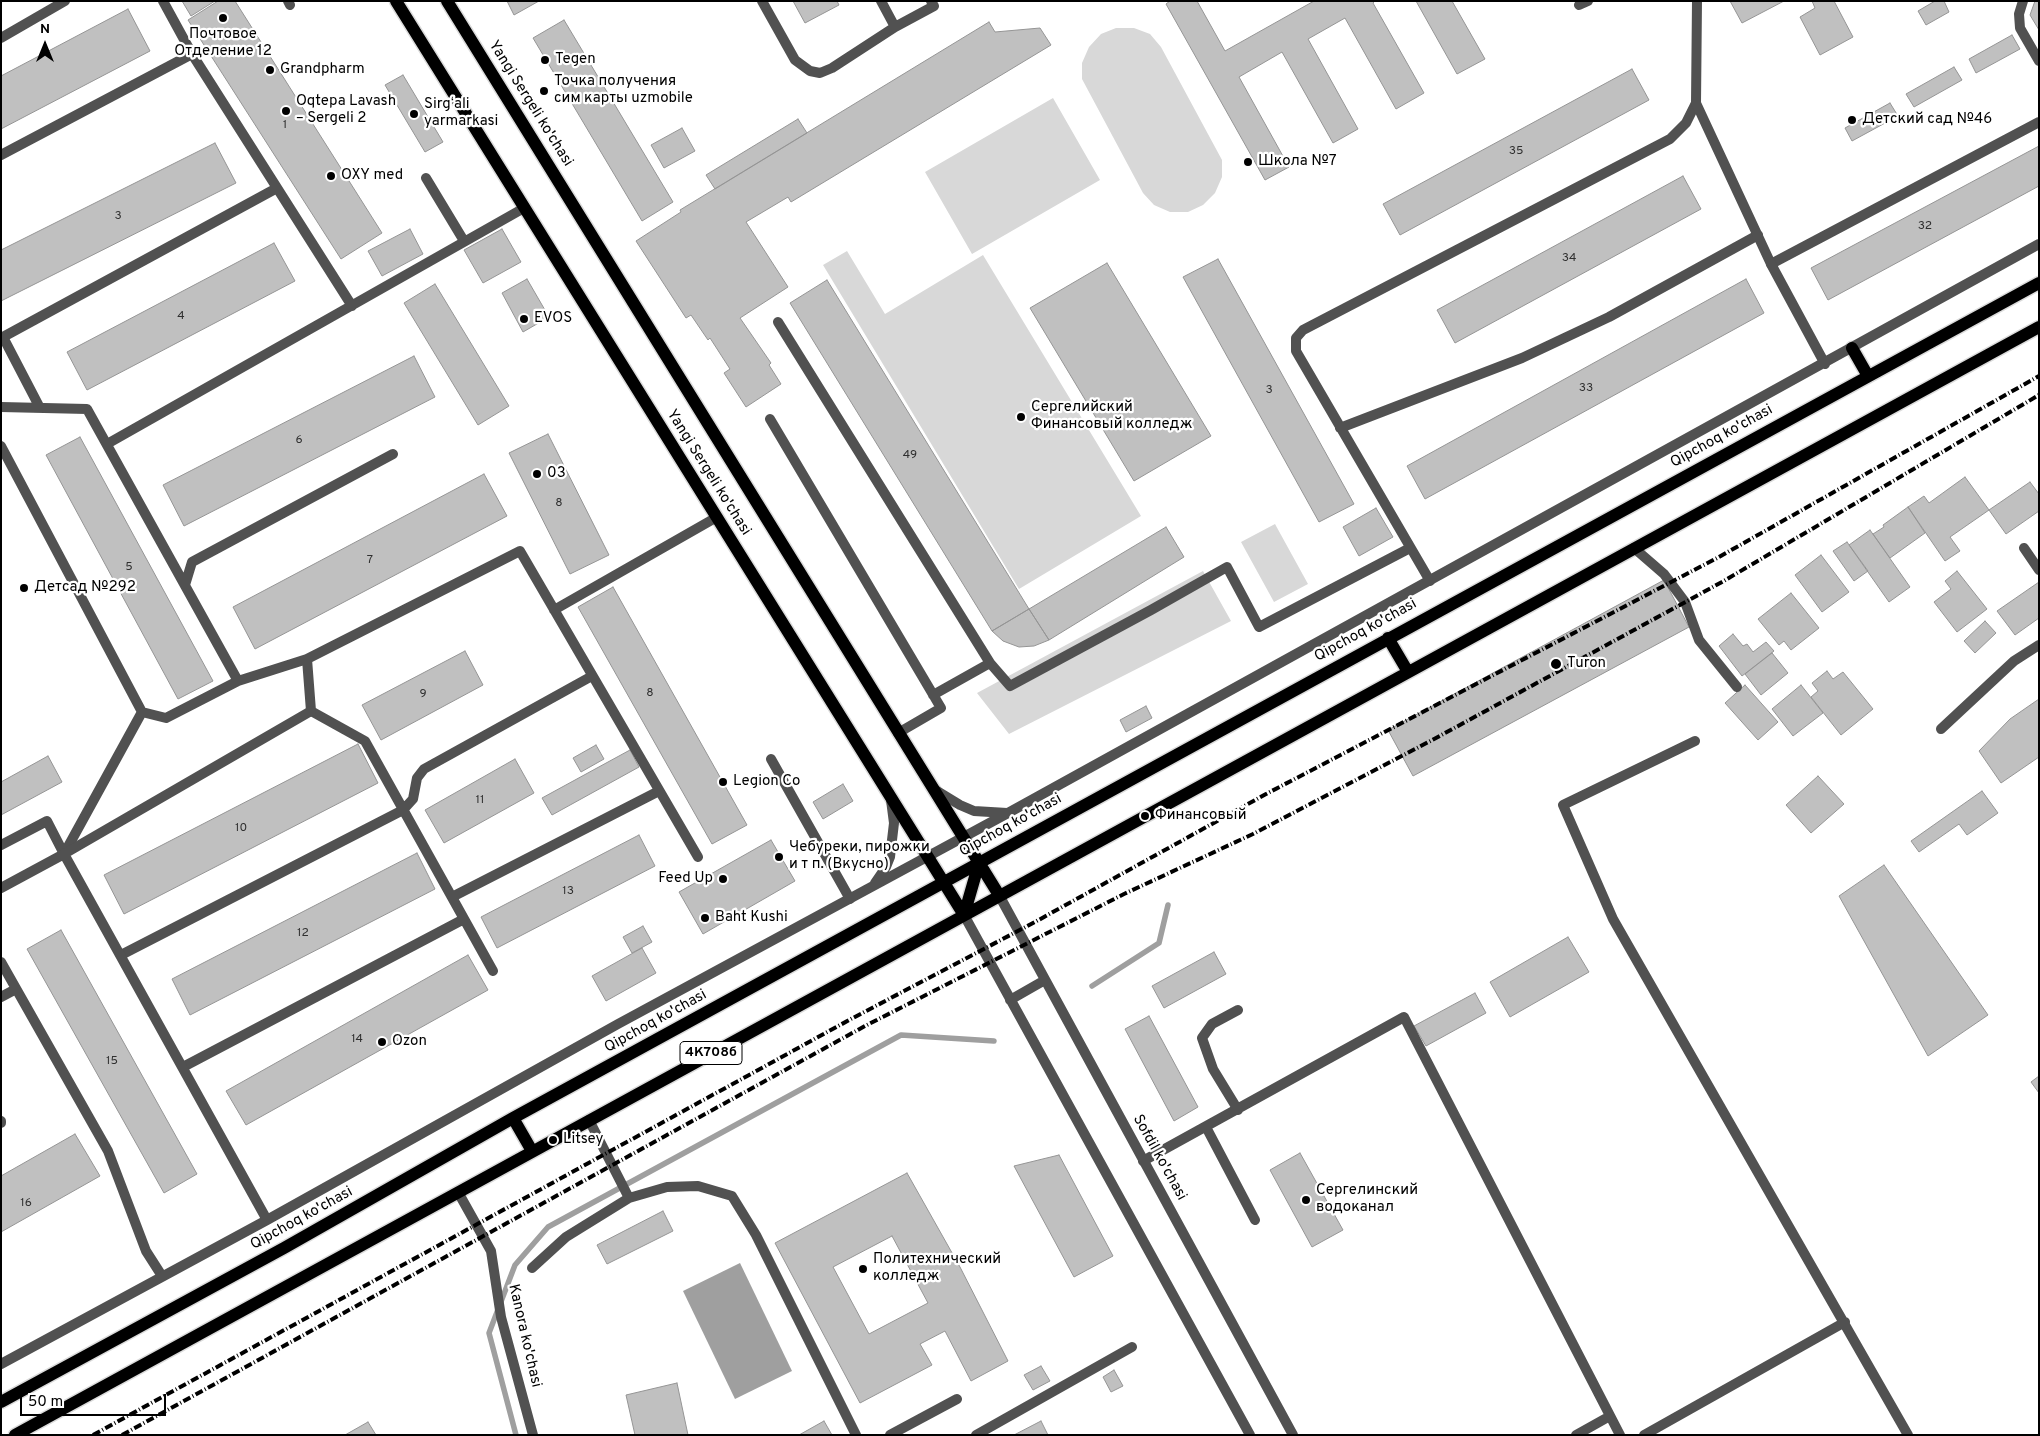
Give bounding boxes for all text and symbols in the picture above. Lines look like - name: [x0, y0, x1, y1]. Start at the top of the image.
- marker: Почтовое Отделение 12: [217, 12, 229, 24]
- north arrow: [20, 20, 70, 70]
- text: N: [40, 21, 50, 38]
- place label: Почтовое Отделение 12: [174, 26, 272, 61]
- street label: Yangi Sergeli ko'chasi: [484, 38, 576, 170]
- place label: Tegen: [555, 51, 596, 69]
- marker: Tegen: [539, 54, 551, 66]
- place label: Grandpharm: [280, 61, 365, 79]
- marker: Grandpharm: [264, 64, 276, 76]
- place label: Точка получения сим карты uzmobile: [554, 73, 693, 108]
- marker: Точка получения сим карты uzmobile: [538, 85, 550, 97]
- place label: Oqtepa Lavash – Sergeli 2: [296, 93, 396, 128]
- place label: Sirgʻali yarmarkasi: [424, 96, 498, 131]
- marker: Oqtepa Lavash – Sergeli 2: [280, 105, 292, 117]
- marker: Sirgʻali yarmarkasi: [408, 108, 420, 120]
- place label: Детский сад №46: [1862, 111, 1992, 129]
- marker: Детский сад №46: [1846, 114, 1858, 126]
- house number: 1: [283, 119, 287, 133]
- house number: 35: [1509, 145, 1523, 159]
- place label: Школа №7: [1258, 153, 1337, 171]
- marker: Школа №7: [1242, 156, 1254, 168]
- place label: OXY med: [341, 167, 403, 185]
- marker: OXY med: [325, 170, 337, 182]
- house number: 3: [114, 210, 122, 224]
- house number: 32: [1918, 220, 1932, 234]
- house number: 34: [1562, 252, 1576, 266]
- house number: 4: [177, 310, 185, 324]
- place label: EVOS: [534, 310, 572, 328]
- marker: EVOS: [518, 313, 530, 325]
- house number: 33: [1579, 382, 1593, 396]
- house number: 3: [1265, 384, 1273, 398]
- place label: Сергелийский Финансовый колледж: [1031, 399, 1192, 434]
- street label: Qipchoq ko'chasi: [1668, 401, 1776, 473]
- street label: Yangi Sergeli ko'chasi: [662, 407, 754, 539]
- marker: Сергелийский Финансовый колледж: [1015, 411, 1027, 423]
- house number: 6: [295, 434, 303, 448]
- house number: 49: [903, 449, 917, 463]
- place label: 03: [547, 465, 566, 483]
- marker: 03: [531, 468, 543, 480]
- house number: 8: [555, 497, 563, 511]
- house number: 7: [367, 554, 373, 568]
- house number: 5: [125, 561, 133, 575]
- place label: Детсад №292: [34, 579, 136, 597]
- marker: Детсад №292: [18, 582, 30, 594]
- street label: Qipchoq ko'chasi: [1312, 595, 1420, 667]
- place label: Turon: [1567, 655, 1606, 673]
- marker: Turon: [1549, 657, 1563, 671]
- house number: 8: [646, 687, 654, 701]
- house number: 9: [419, 688, 427, 702]
- place label: Legion Co: [733, 773, 800, 791]
- marker: Legion Co: [717, 776, 729, 788]
- street label: Qipchoq ko'chasi: [957, 790, 1065, 862]
- house number: 11: [476, 794, 484, 808]
- place label: Финансовый: [1155, 807, 1247, 825]
- marker: Финансовый: [1139, 810, 1151, 822]
- house number: 10: [235, 822, 247, 836]
- place label: Чебуреки, пирожки и т п. (Вкусно): [789, 839, 930, 874]
- marker: Чебуреки, пирожки и т п. (Вкусно): [773, 851, 785, 863]
- place label: Feed Up: [658, 870, 713, 888]
- marker: Feed Up: [717, 873, 729, 885]
- house number: 13: [562, 885, 574, 899]
- place label: Baht Kushi: [715, 909, 788, 927]
- marker: Baht Kushi: [699, 912, 711, 924]
- house number: 12: [297, 927, 309, 941]
- street label: Qipchoq ko'chasi: [602, 986, 710, 1058]
- house number: 14: [351, 1033, 363, 1047]
- place label: Ozon: [392, 1033, 427, 1051]
- marker: Ozon: [376, 1036, 388, 1048]
- road number: 4К708б: [680, 1042, 742, 1064]
- house number: 15: [106, 1055, 118, 1069]
- street label: Sofdil ko'chasi: [1128, 1112, 1190, 1204]
- place label: Litsey: [563, 1131, 603, 1149]
- marker: Litsey: [547, 1134, 559, 1146]
- place label: Сергелинский водоканал: [1316, 1182, 1418, 1217]
- street label: Qipchoq ko'chasi: [248, 1183, 356, 1255]
- marker: Сергелинский водоканал: [1300, 1194, 1312, 1206]
- house number: 16: [20, 1197, 32, 1211]
- place label: Политехнический колледж: [873, 1251, 1001, 1286]
- marker: Политехнический колледж: [857, 1263, 869, 1275]
- street label: Kanora ko'chasi: [503, 1283, 545, 1389]
- scale bar: [22, 1384, 169, 1416]
- text: 50 m: [28, 1393, 63, 1412]

